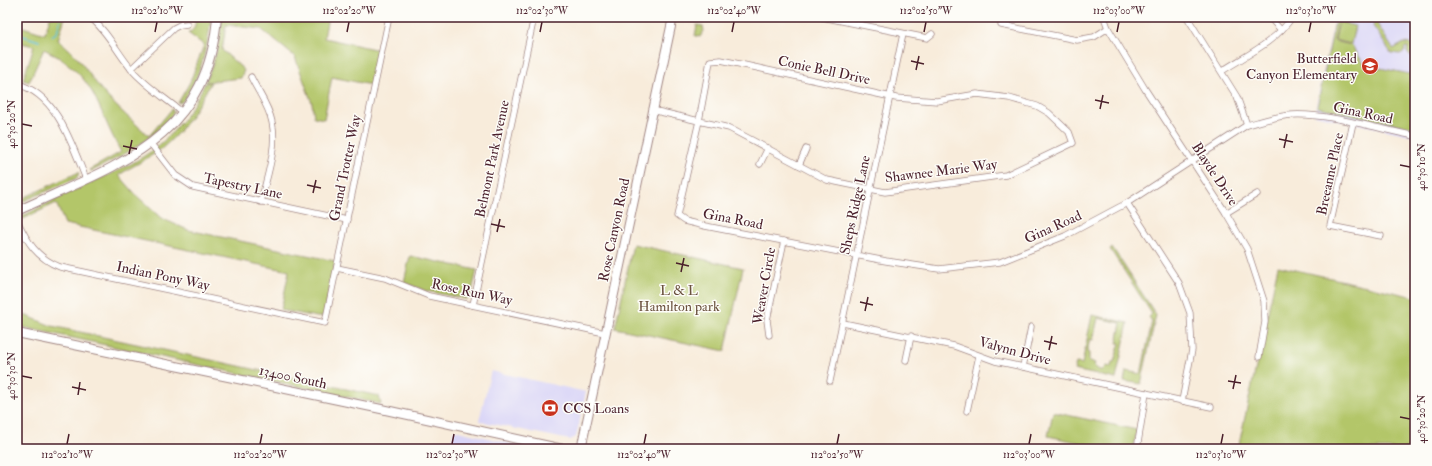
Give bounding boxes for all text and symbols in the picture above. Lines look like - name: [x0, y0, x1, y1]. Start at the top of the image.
- text: 112°02'10"W: [131, 5, 184, 17]
- text: 112°02'20"W: [322, 5, 376, 17]
- text: 112°02'30"W: [516, 5, 569, 17]
- text: 112°02'40"W: [707, 5, 762, 17]
- text: 112°02'50"W: [900, 5, 953, 17]
- text: 112°03'00"W: [1093, 5, 1146, 17]
- text: 112°03'10"W: [1286, 5, 1337, 17]
- place label: Butterfield Canyon Elementary: [1246, 50, 1358, 84]
- street label: Conie Bell Drive: [776, 52, 872, 88]
- school or university icon: Butterfield Canyon Elementary: [1360, 56, 1380, 76]
- street label: Gina Road: [1332, 98, 1395, 128]
- text: 40°30'20"N: [6, 99, 18, 149]
- street label: Belmont Park Avenue: [471, 99, 513, 219]
- street label: Grand Trotter Way: [325, 112, 366, 223]
- street label: Breeanne Place: [1313, 131, 1347, 217]
- street label: Blayde Drive: [1187, 139, 1242, 210]
- text: 40°30'10"N: [1416, 143, 1428, 191]
- street label: Sheps Ridge Lane: [836, 154, 875, 256]
- street label: Shawnee Marie Way: [884, 156, 999, 187]
- street label: Tapestry Lane: [202, 169, 284, 204]
- street label: Rose Canyon Road: [595, 177, 634, 284]
- street label: Gina Road: [702, 205, 765, 233]
- street label: Gina Road: [1022, 207, 1084, 247]
- street label: Weaver Circle: [749, 246, 779, 327]
- street label: Indian Pony Way: [115, 258, 212, 295]
- street label: Rose Run Way: [430, 275, 515, 310]
- park label: L & L Hamilton park: [638, 282, 720, 316]
- street label: Valynn Drive: [977, 333, 1053, 370]
- text: 40°30'30"N: [6, 352, 18, 400]
- street label: 13400 South: [258, 362, 329, 393]
- text: 40°30'20"N: [1416, 394, 1428, 444]
- bank icon: CCS Loans: [540, 398, 560, 418]
- place label: CCS Loans: [563, 400, 629, 417]
- text: 112°02'10"W: [41, 449, 94, 461]
- text: 112°02'20"W: [233, 449, 287, 461]
- text: 112°02'30"W: [426, 449, 479, 461]
- text: 112°02'40"W: [617, 449, 672, 461]
- text: 112°02'50"W: [811, 449, 864, 461]
- text: 112°03'00"W: [1003, 449, 1056, 461]
- text: 112°03'10"W: [1196, 449, 1247, 461]

